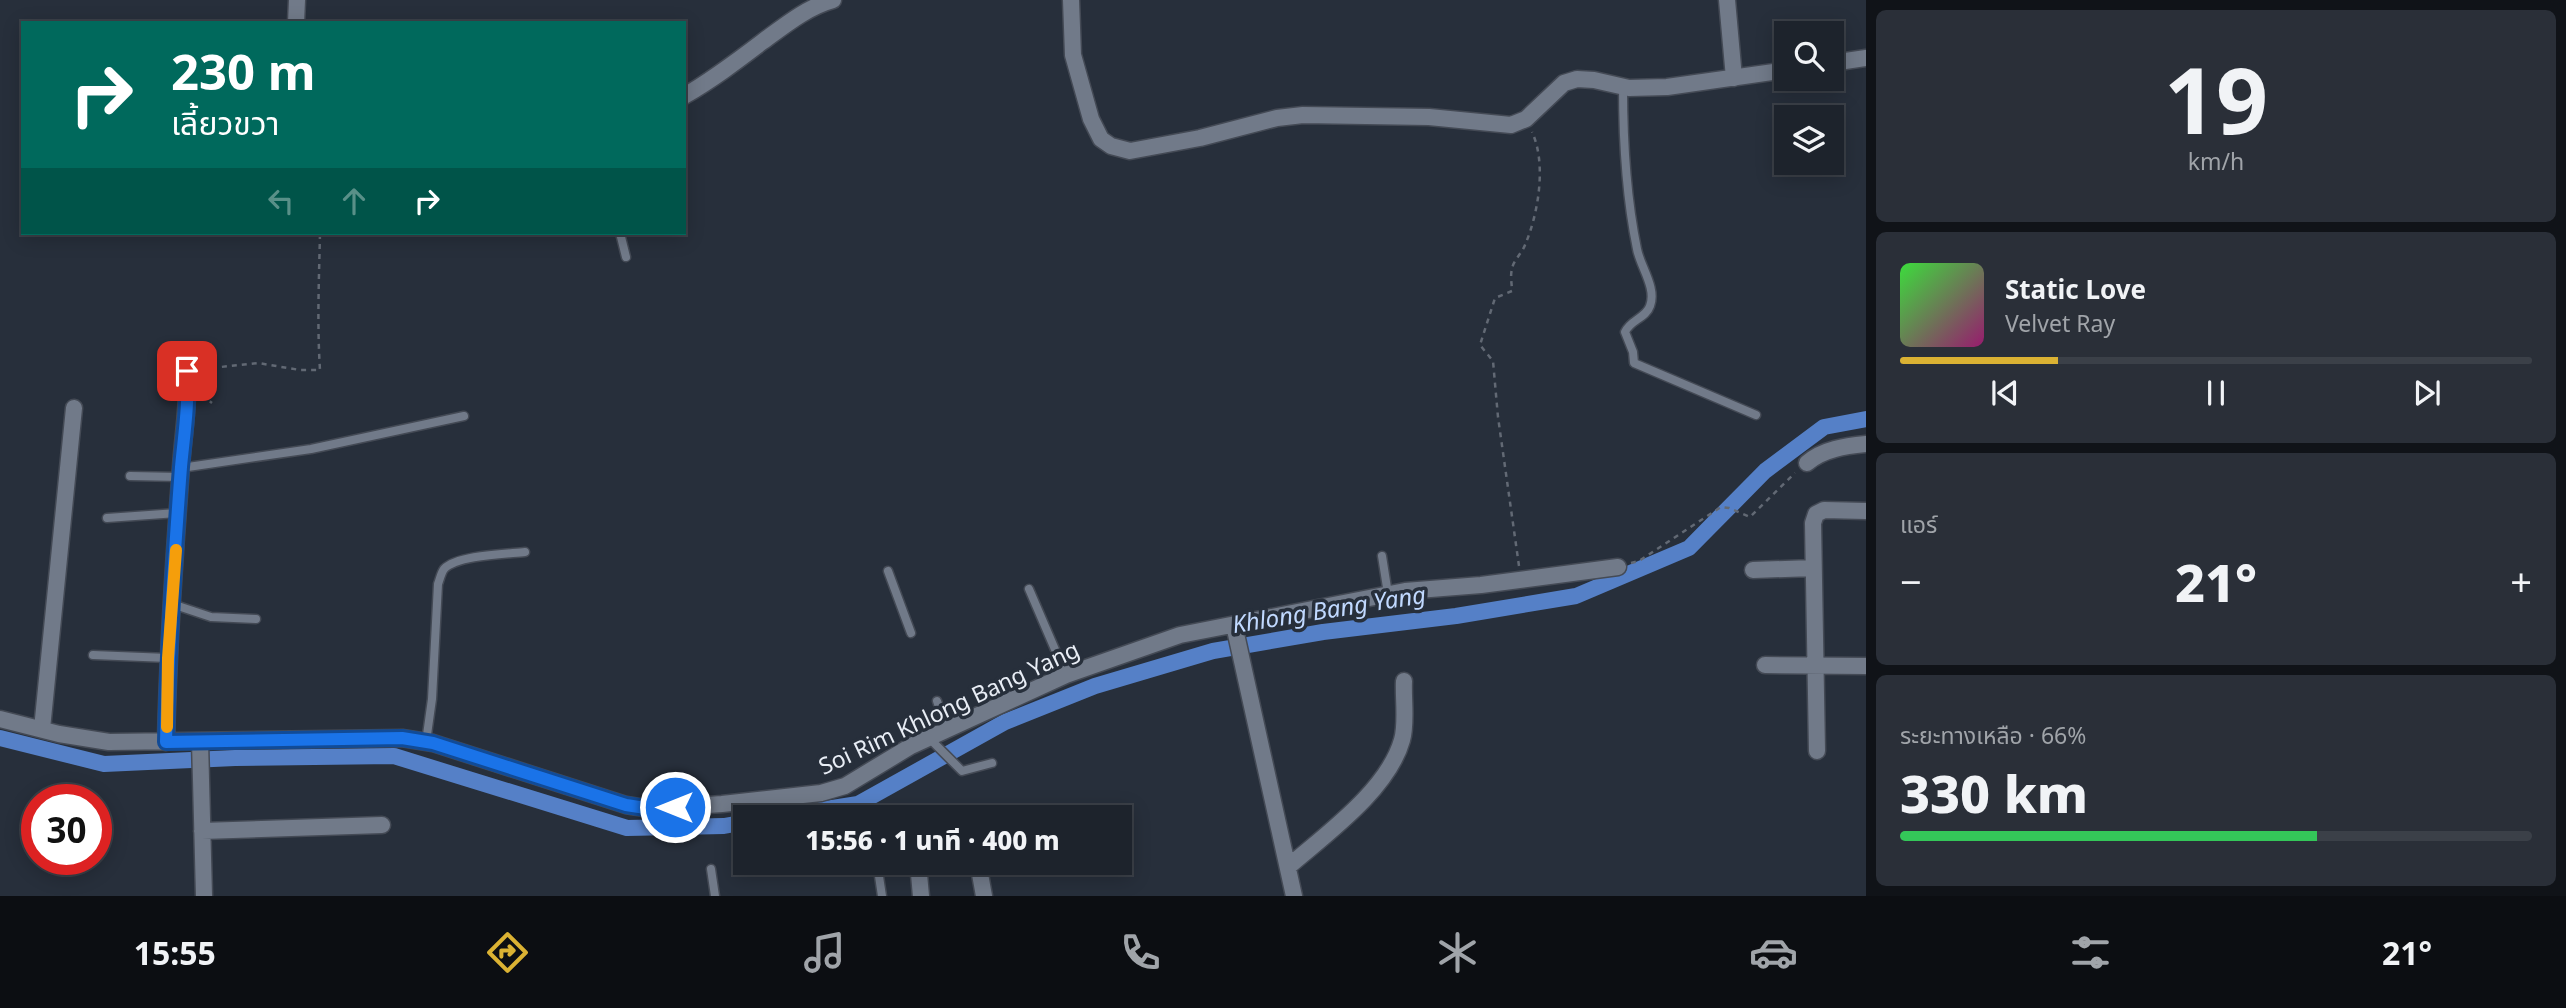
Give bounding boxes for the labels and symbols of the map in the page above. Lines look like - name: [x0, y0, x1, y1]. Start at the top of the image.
- pin: [157, 341, 217, 401]
- water label: Khlong Bang Yang: [1230, 577, 1428, 640]
- street label: Soi Rim Khlong Bang Yang: [813, 633, 1084, 782]
- position arrow: [638, 770, 712, 844]
- speed limit sign: 30: [21, 784, 112, 875]

